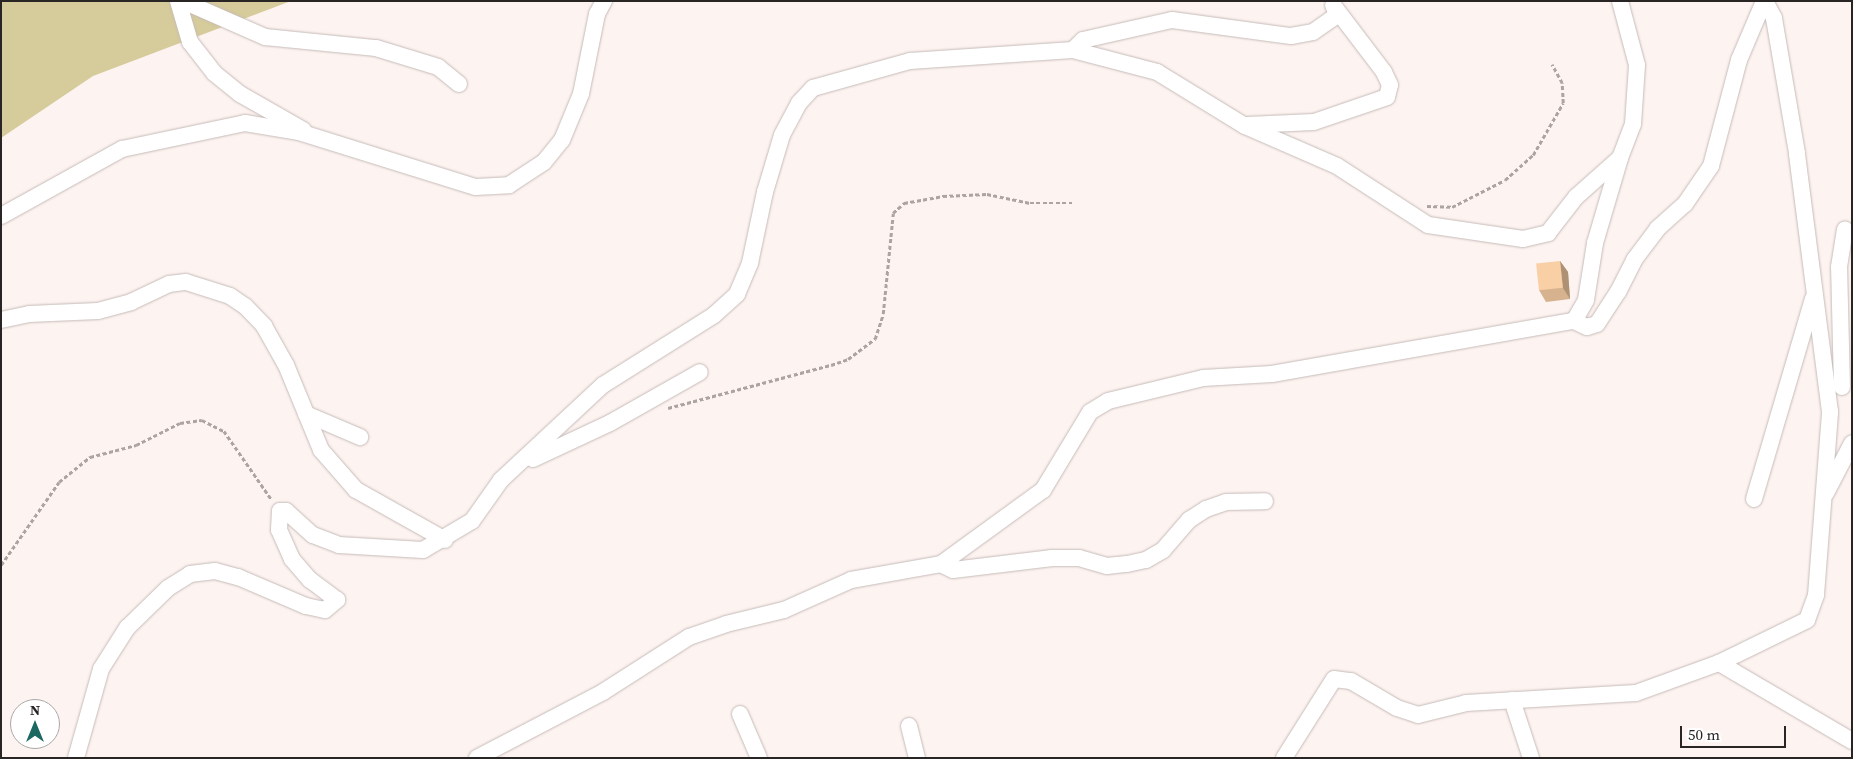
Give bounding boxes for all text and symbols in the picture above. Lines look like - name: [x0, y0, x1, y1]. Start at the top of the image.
- north arrow: [10, 699, 60, 749]
- text: N: [30, 700, 40, 720]
- scale bar: [1683, 716, 1789, 748]
- text: 50 m: [1688, 724, 1720, 745]

